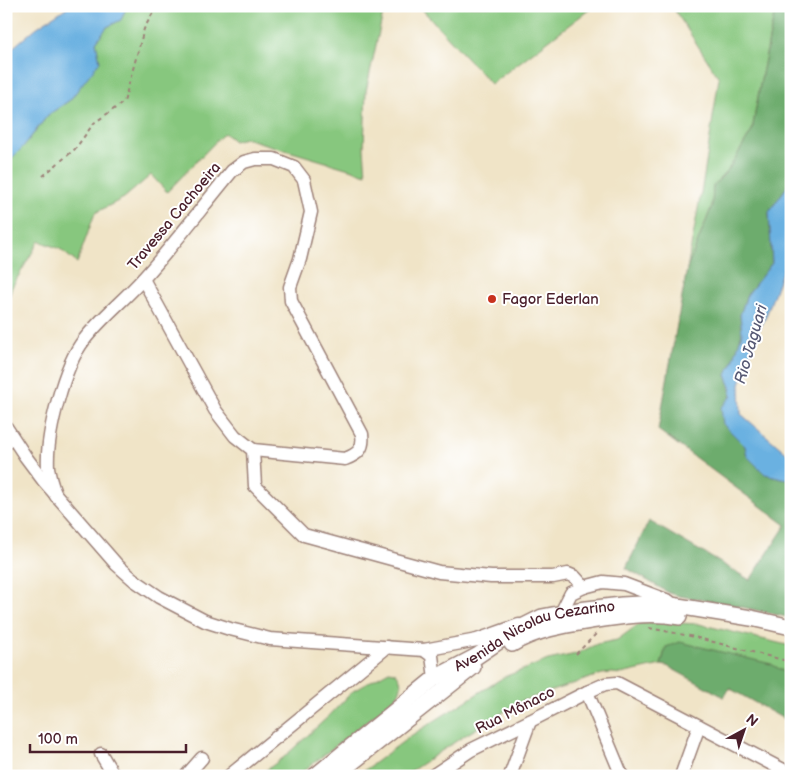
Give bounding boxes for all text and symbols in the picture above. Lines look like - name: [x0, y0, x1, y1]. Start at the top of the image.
- street label: Travessa Cachoeira: [124, 158, 225, 274]
- place label: Fagor Ederlan: [502, 290, 599, 309]
- marker: Fagor Ederlan: [486, 293, 498, 305]
- water label: Rio Jaguari: [731, 301, 772, 386]
- street label: Avenida Nicolau Cezarino: [451, 597, 616, 676]
- street label: Rua Mônaco: [472, 682, 558, 739]
- north arrow: [720, 704, 770, 754]
- text: N: [743, 711, 762, 730]
- scale bar: [30, 722, 186, 754]
- text: 100 m: [38, 730, 78, 749]

